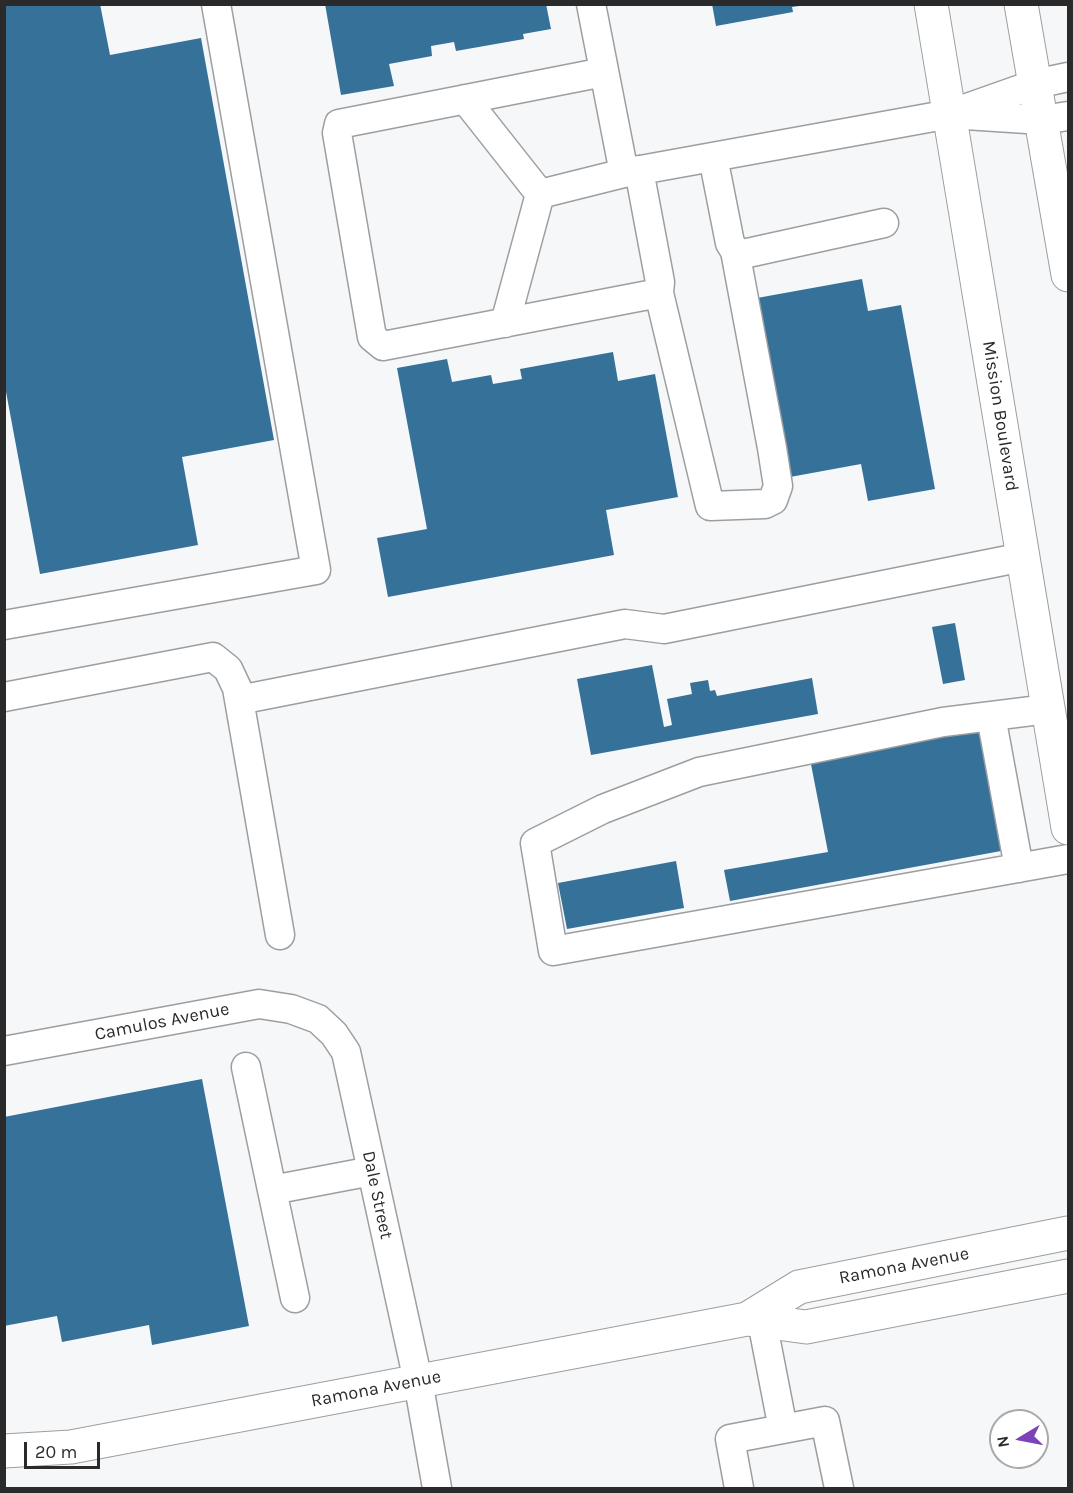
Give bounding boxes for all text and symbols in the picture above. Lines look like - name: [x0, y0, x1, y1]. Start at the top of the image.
- street label: Mission Boulevard: [977, 339, 1023, 493]
- street label: Camulos Avenue: [93, 998, 231, 1046]
- street label: Dale Street: [357, 1149, 397, 1241]
- street label: Ramona Avenue: [837, 1243, 971, 1289]
- street label: Ramona Avenue: [309, 1366, 443, 1412]
- north arrow: [989, 1409, 1049, 1469]
- scale bar: [27, 1430, 104, 1468]
- text: N: [992, 1435, 1013, 1449]
- text: 20 m: [35, 1441, 77, 1463]

